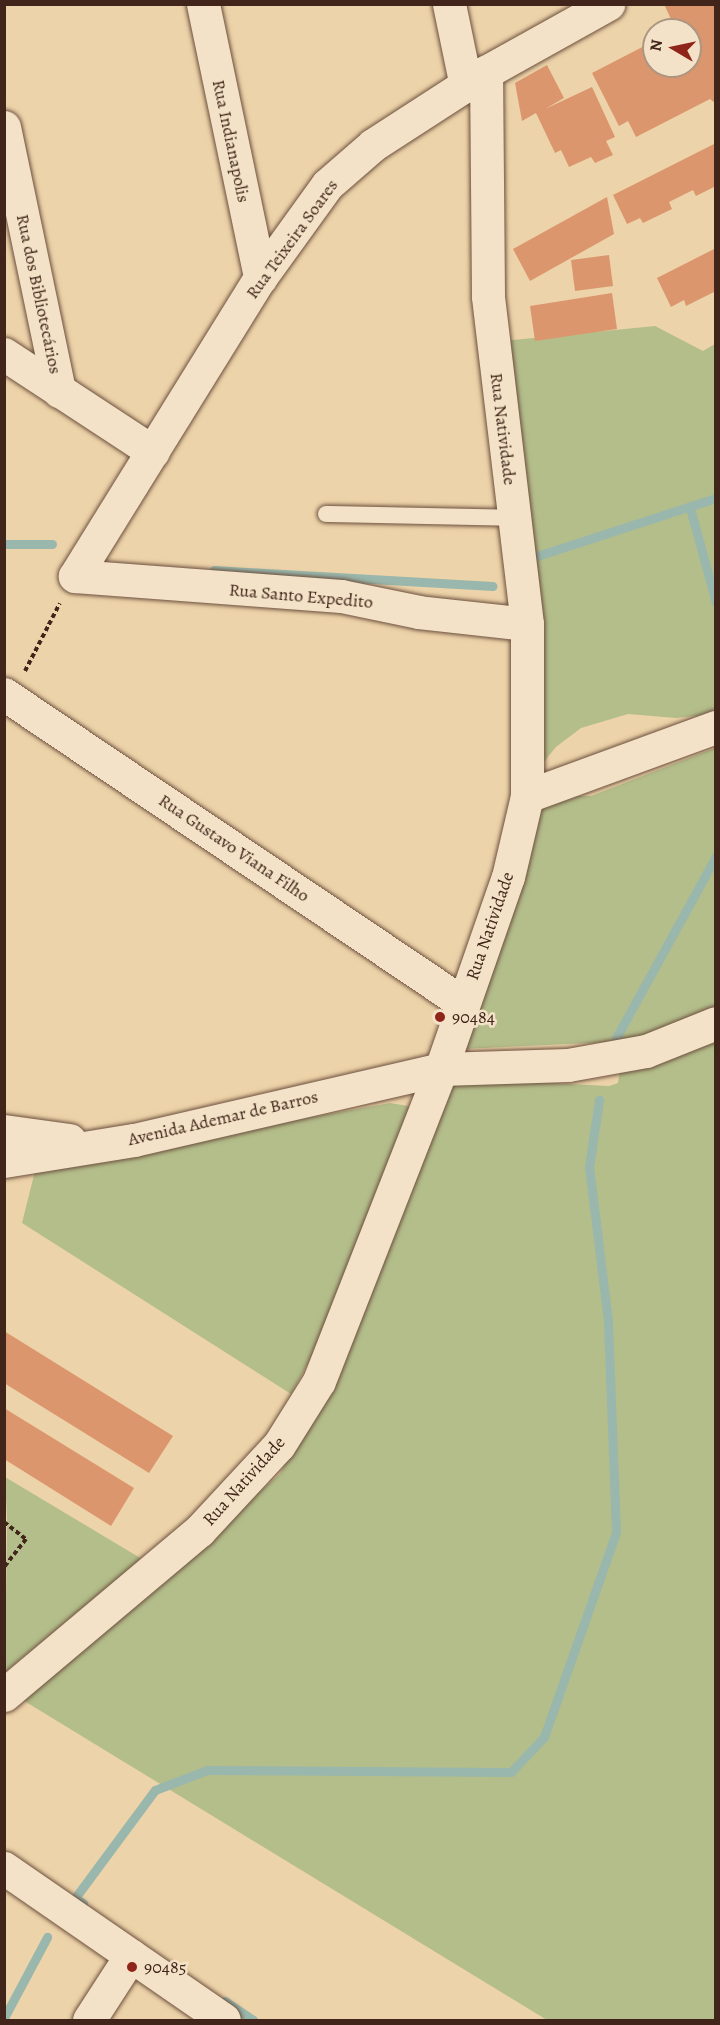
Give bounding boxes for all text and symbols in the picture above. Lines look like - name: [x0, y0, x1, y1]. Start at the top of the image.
- north arrow: [642, 18, 702, 78]
- text: N: [644, 38, 668, 53]
- street label: Rua Indianapolis: [207, 78, 255, 204]
- street label: Rua Teixeira Soares: [241, 175, 343, 303]
- street label: Rua dos Bibliotecários: [12, 212, 66, 376]
- street label: Rua Natividade: [485, 372, 521, 486]
- street label: Rua Santo Expedito: [228, 579, 374, 613]
- street label: Rua Gustavo Viana Filho: [154, 789, 314, 907]
- street label: Rua Natividade: [461, 869, 519, 983]
- place label: 90484: [452, 1006, 495, 1028]
- marker: 90484: [433, 1010, 447, 1024]
- street label: Avenida Ademar de Barros: [126, 1086, 320, 1150]
- street label: Rua Natividade: [198, 1432, 290, 1530]
- place label: 90485: [144, 1956, 186, 1978]
- marker: 90485: [125, 1960, 139, 1974]

